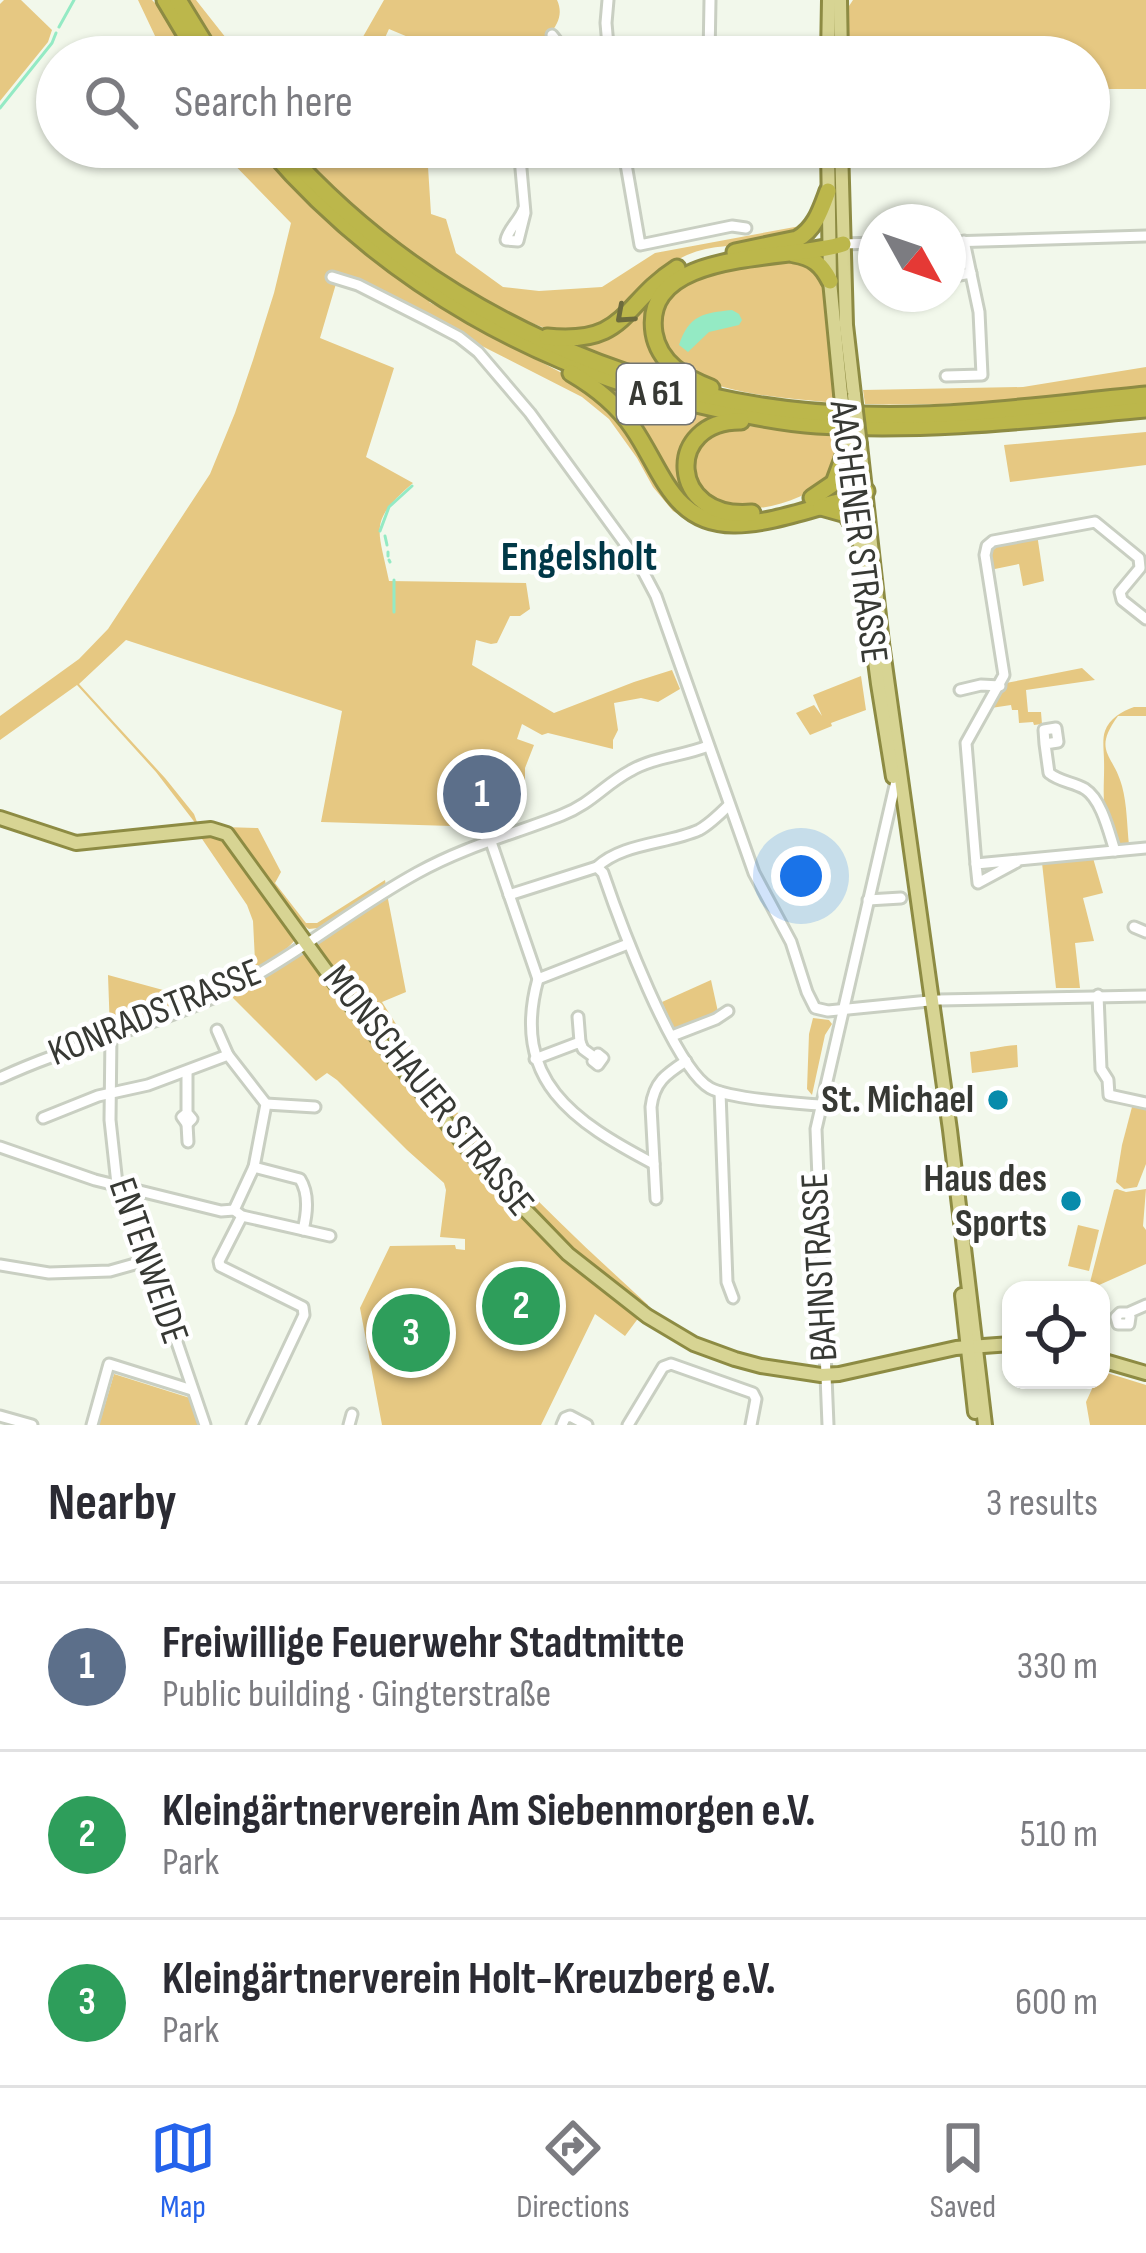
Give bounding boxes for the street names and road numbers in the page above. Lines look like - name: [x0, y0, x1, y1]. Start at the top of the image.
- road number: A 61: [617, 364, 695, 424]
- street label: AACHENER STRASSE: [818, 397, 897, 666]
- street label: KONRADSTRASSE: [42, 949, 268, 1077]
- street label: MONSCHAUER STRASSE: [312, 956, 544, 1226]
- street label: BAHNSTRASSE: [792, 1171, 848, 1363]
- street label: ENTENWEIDE: [98, 1172, 198, 1350]

